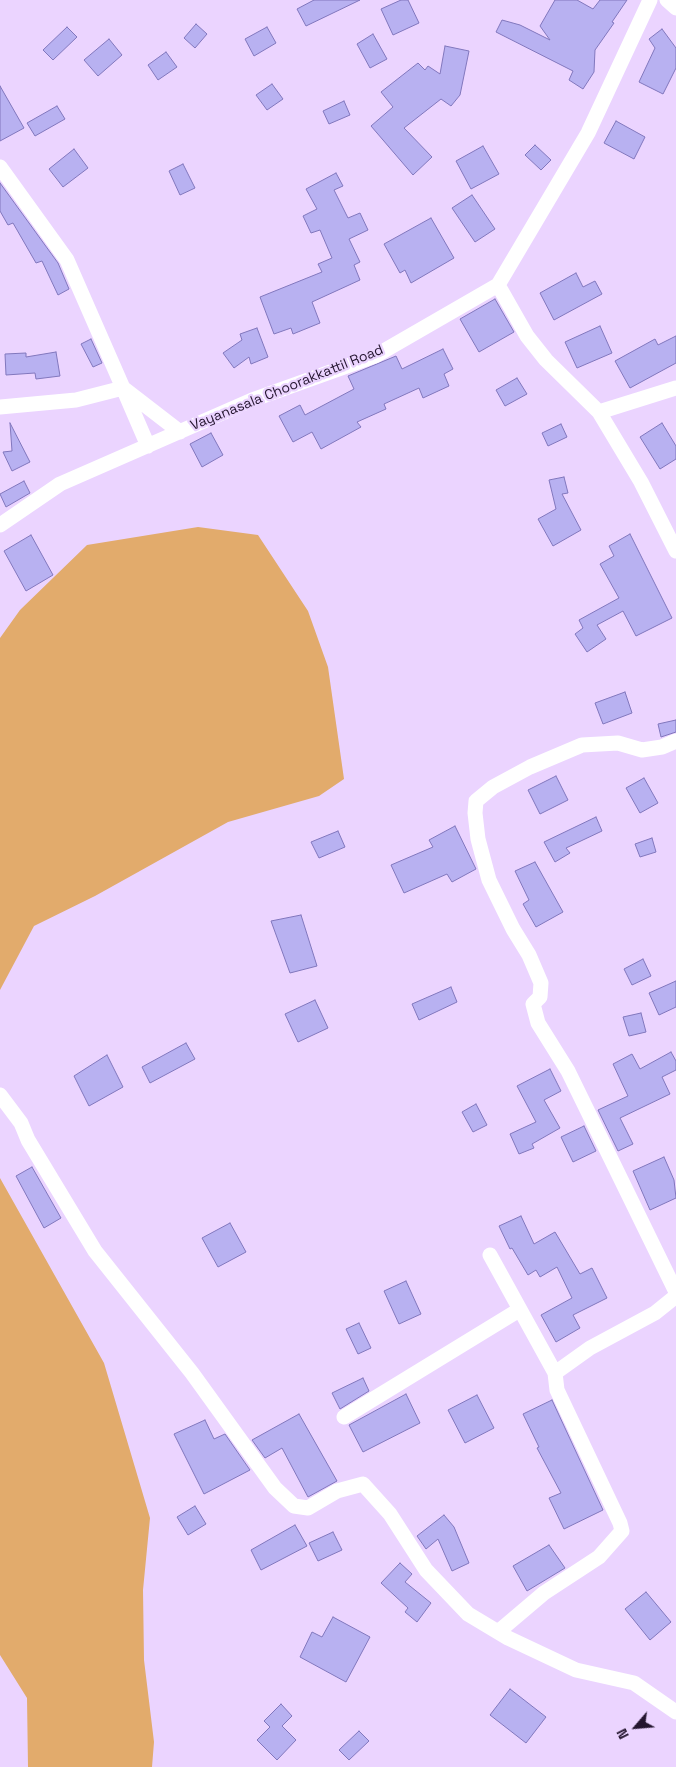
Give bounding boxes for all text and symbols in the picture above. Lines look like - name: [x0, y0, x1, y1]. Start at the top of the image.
- street label: Vayanasala Choorakkattil Road: [188, 342, 386, 434]
- north arrow: [611, 1702, 661, 1752]
- text: N: [612, 1726, 633, 1742]

